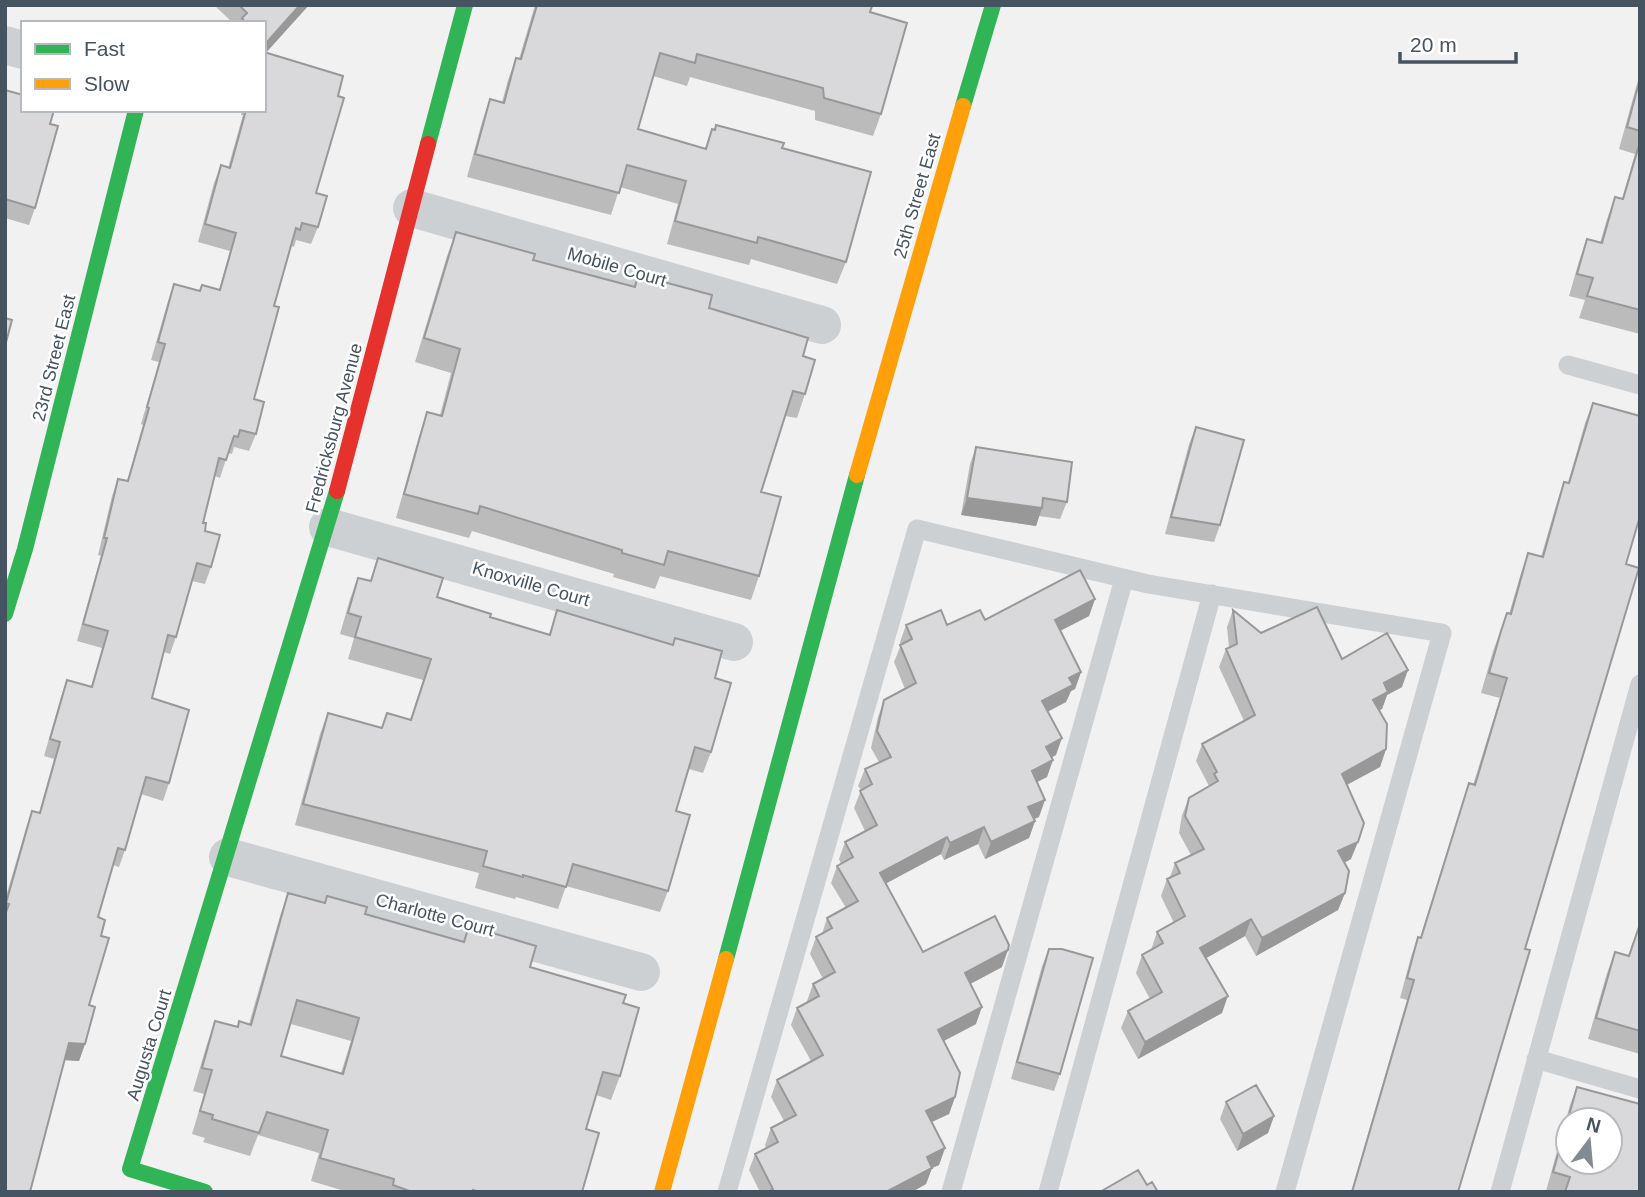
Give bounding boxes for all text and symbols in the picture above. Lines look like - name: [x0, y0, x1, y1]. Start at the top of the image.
- legend: [21, 21, 266, 112]
- scale bar: [1400, 21, 1516, 65]
- text: 20 m: [1410, 33, 1457, 56]
- text: Fast: [84, 37, 125, 60]
- text: Slow: [84, 72, 130, 95]
- street label: 25th Street East: [890, 131, 944, 261]
- street label: Mobile Court: [565, 243, 669, 291]
- street label: 23rd Street East: [29, 292, 79, 424]
- street label: Fredricksburg Avenue: [302, 341, 366, 515]
- street label: Knoxville Court: [470, 558, 592, 610]
- street label: Charlotte Court: [373, 890, 497, 940]
- street label: Augusta Court: [123, 987, 175, 1103]
- north arrow: [1554, 1106, 1624, 1176]
- text: N: [1584, 1113, 1603, 1137]

